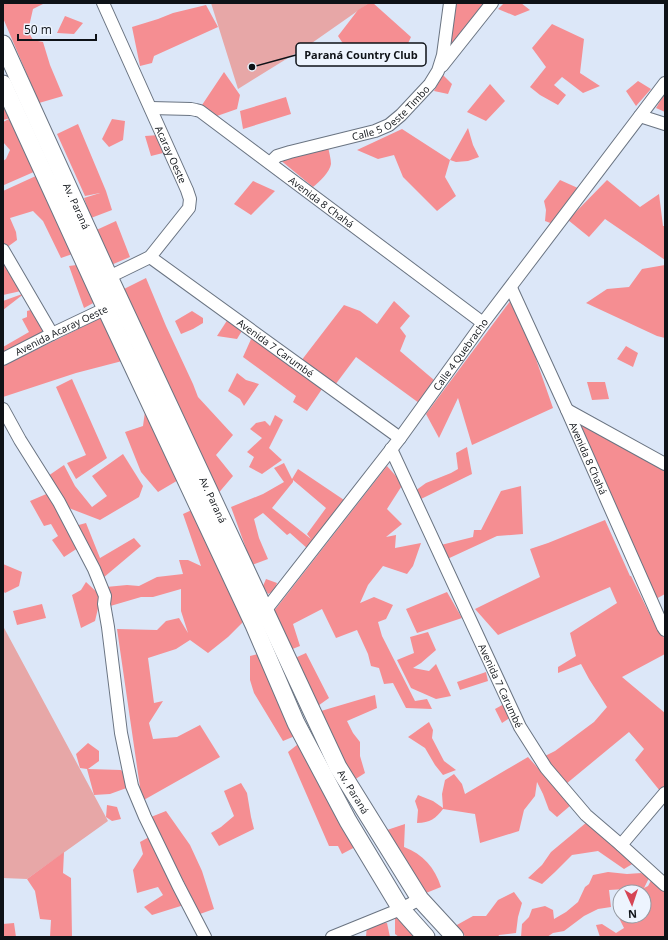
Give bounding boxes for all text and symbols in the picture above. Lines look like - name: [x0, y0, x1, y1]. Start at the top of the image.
- scale bar: [18, 16, 96, 42]
- text: 50 m: [24, 21, 52, 38]
- callout: Paraná Country Club: [296, 43, 426, 66]
- text: Paraná Country Club: [304, 47, 418, 62]
- street label: Calle 5 Oeste Timbo: [350, 82, 432, 143]
- street label: Acaray Oeste: [152, 124, 190, 186]
- street label: Avenida 8 Chahá: [286, 173, 357, 231]
- street label: Av. Paraná: [60, 181, 93, 231]
- street label: Avenida Acaray Oeste: [13, 301, 110, 359]
- street label: Avenida 7 Carumbé: [234, 315, 317, 381]
- street label: Calle 4 Quebracho: [430, 315, 491, 393]
- street label: Avenida 8 Chahá: [566, 420, 611, 497]
- street label: Av. Paraná: [196, 474, 230, 525]
- street label: Avenida 7 Carumbé: [475, 641, 527, 730]
- street label: Av. Paraná: [334, 767, 372, 816]
- north arrow: [612, 884, 652, 924]
- text: N: [628, 907, 637, 922]

